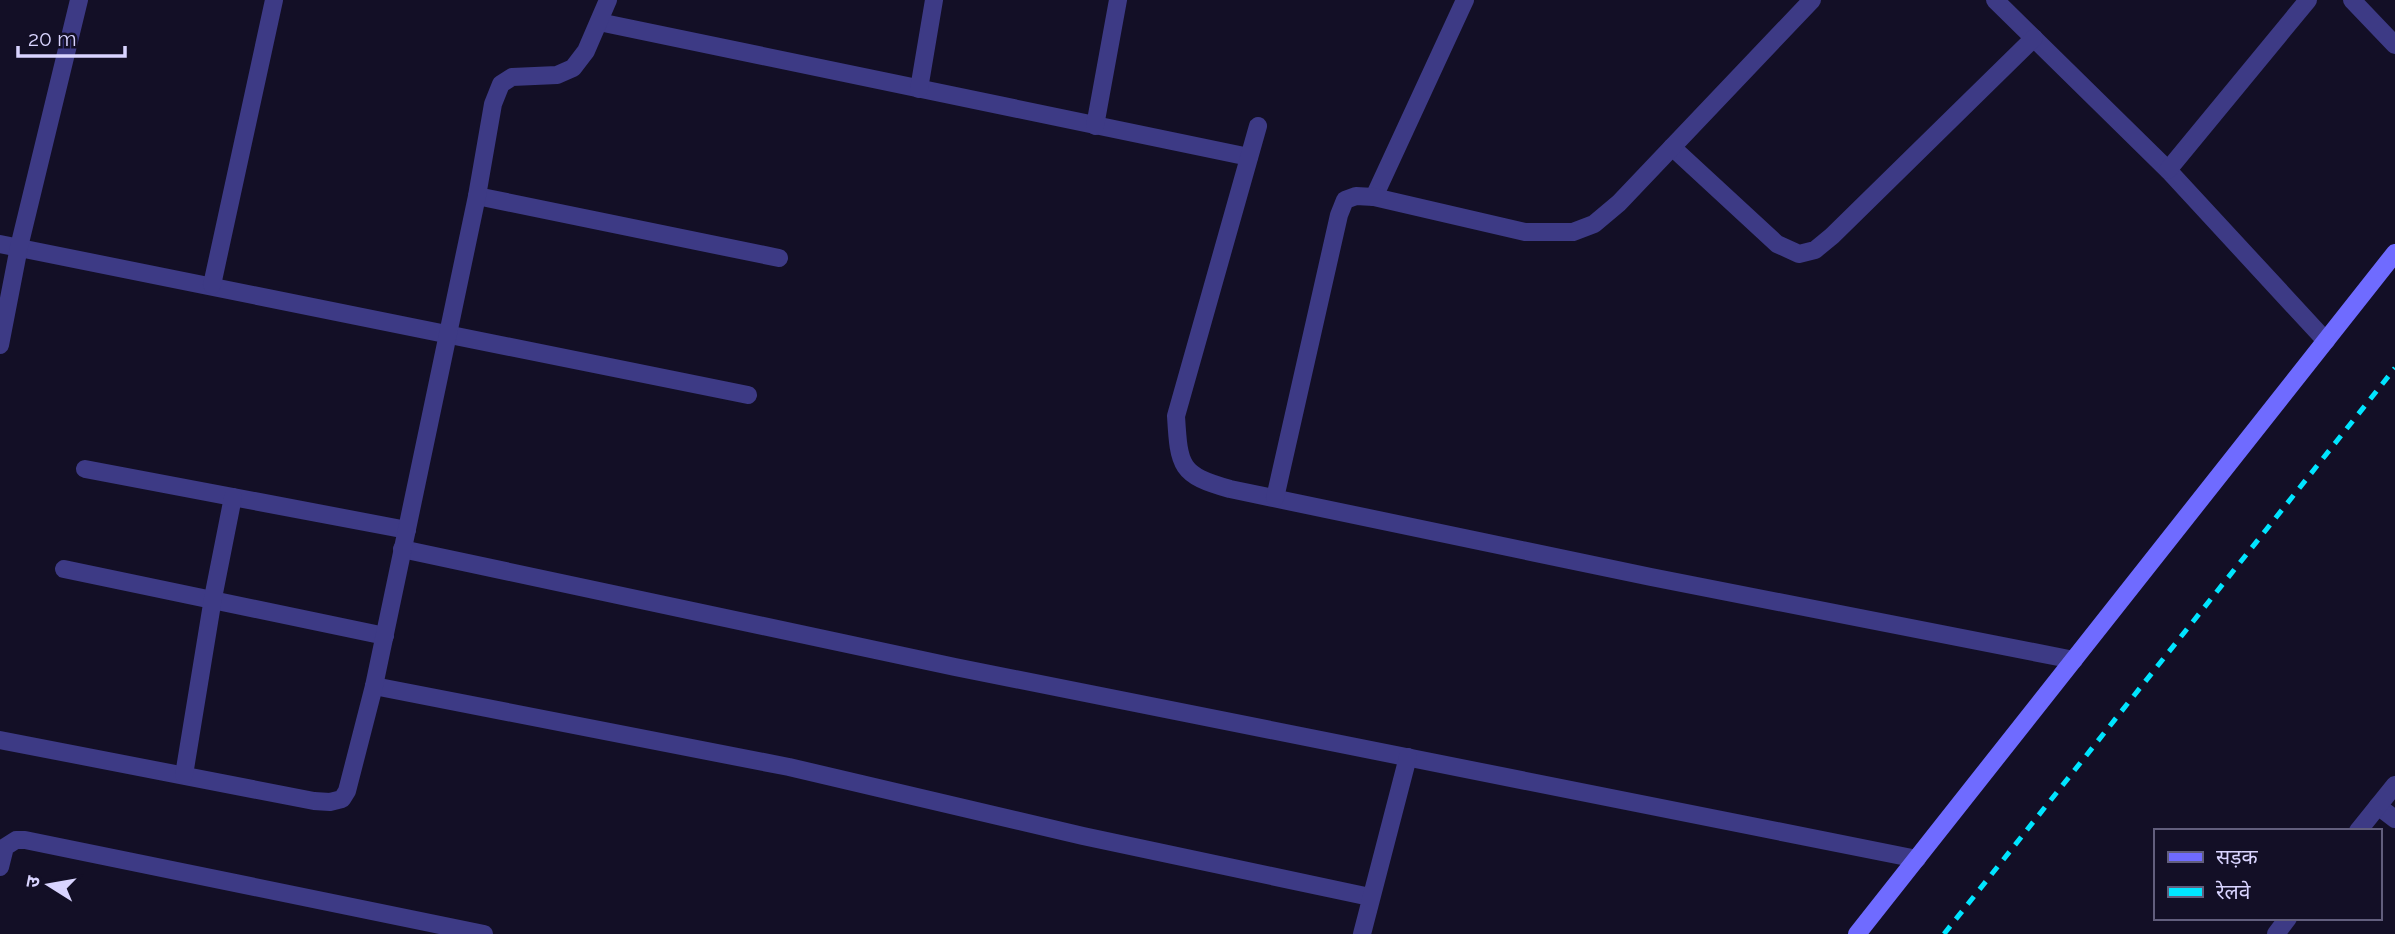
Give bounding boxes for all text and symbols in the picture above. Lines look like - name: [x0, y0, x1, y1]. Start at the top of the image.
- scale bar: [18, 14, 124, 58]
- text: 20 m: [28, 26, 76, 51]
- legend: [2154, 829, 2381, 920]
- text: सड़क: [2216, 844, 2258, 869]
- north arrow: [14, 850, 84, 920]
- text: उ: [20, 873, 44, 889]
- text: रेलवे: [2215, 879, 2251, 904]

